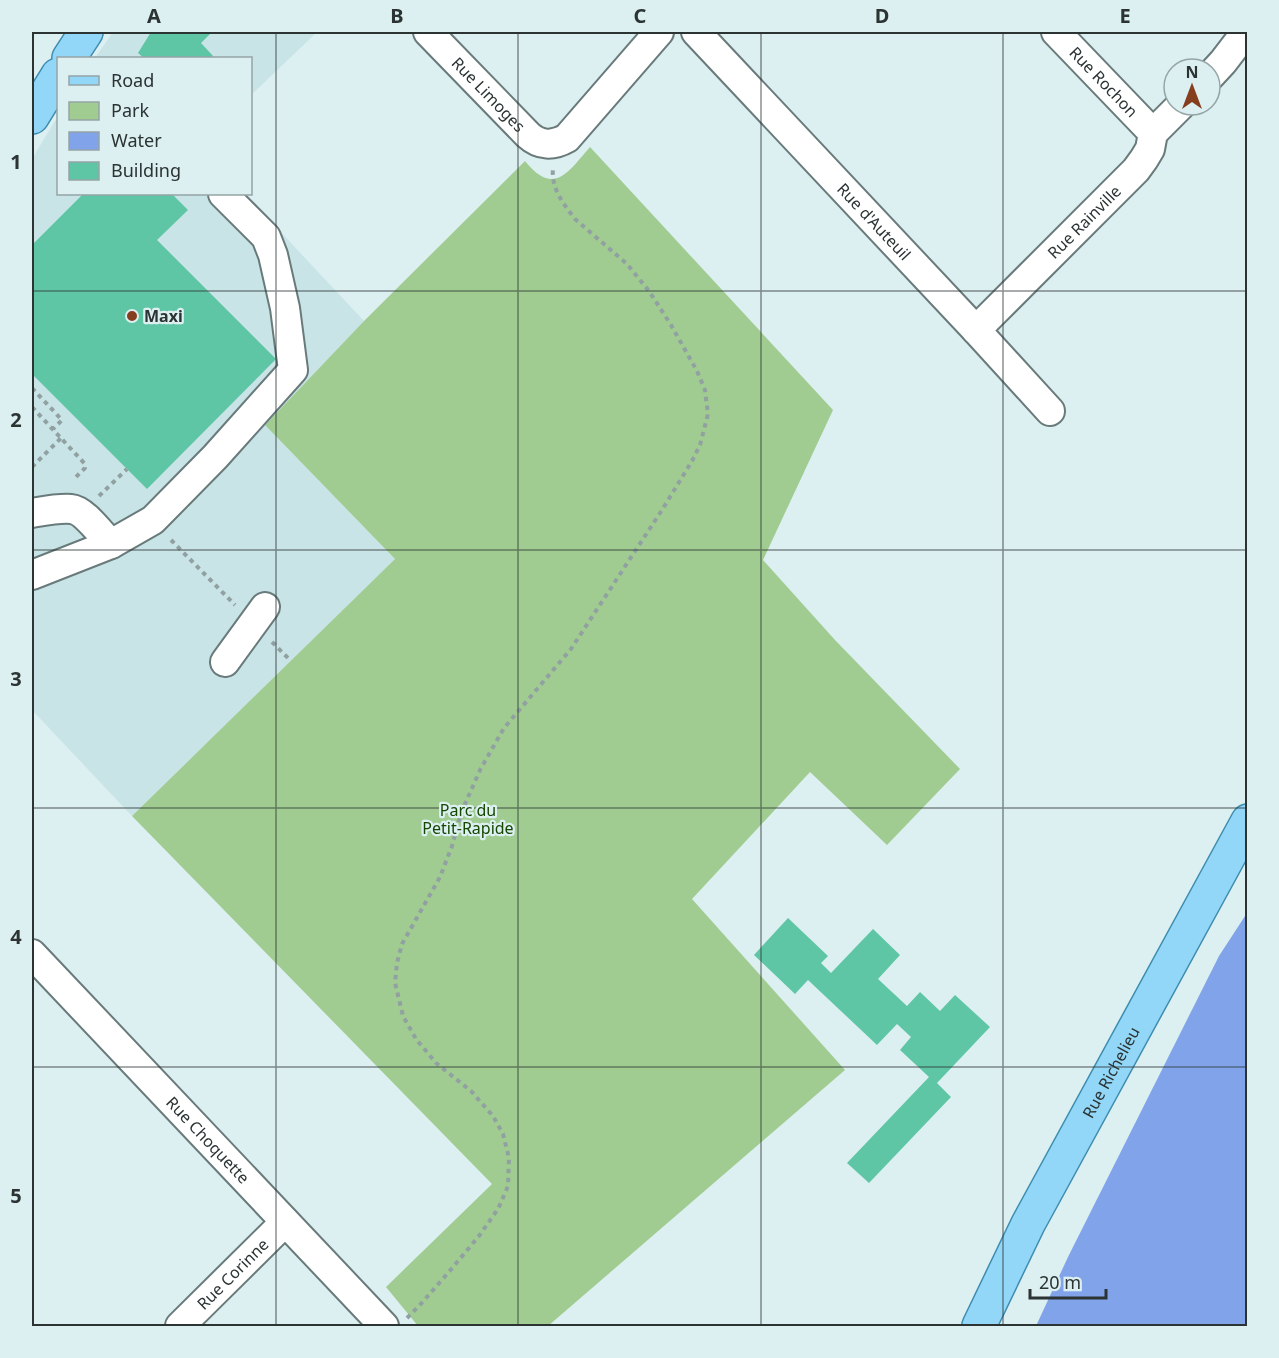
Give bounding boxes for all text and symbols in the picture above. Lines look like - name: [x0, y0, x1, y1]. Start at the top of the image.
- text: A: [147, 2, 161, 29]
- text: B: [390, 2, 404, 29]
- text: C: [634, 2, 647, 29]
- text: D: [875, 2, 889, 29]
- text: E: [1119, 2, 1131, 29]
- street label: Rue Rochon: [1065, 42, 1143, 122]
- street label: Rue Limoges: [447, 52, 530, 137]
- legend: [57, 57, 252, 195]
- north arrow: [1162, 57, 1222, 117]
- text: N: [1185, 61, 1199, 83]
- text: Road: [111, 68, 154, 92]
- text: Park: [111, 98, 149, 122]
- text: Water: [111, 128, 162, 152]
- text: 1: [10, 148, 22, 175]
- text: Building: [111, 158, 181, 182]
- street label: Rue d'Auteuil: [832, 178, 916, 265]
- street label: Rue Rainville: [1043, 180, 1126, 263]
- place label: Maxi: [144, 305, 183, 327]
- marker: Maxi: [125, 309, 139, 323]
- text: 2: [10, 406, 22, 433]
- text: 3: [10, 665, 22, 692]
- park label: Parc du Petit-Rapide: [422, 799, 514, 839]
- text: 4: [10, 923, 22, 950]
- street label: Rue Richelieu: [1077, 1023, 1145, 1122]
- street label: Rue Choquette: [161, 1092, 254, 1188]
- text: 5: [10, 1182, 22, 1209]
- street label: Rue Corinne: [192, 1234, 273, 1314]
- scale bar: [1030, 1262, 1106, 1300]
- text: 20 m: [1039, 1270, 1081, 1294]

